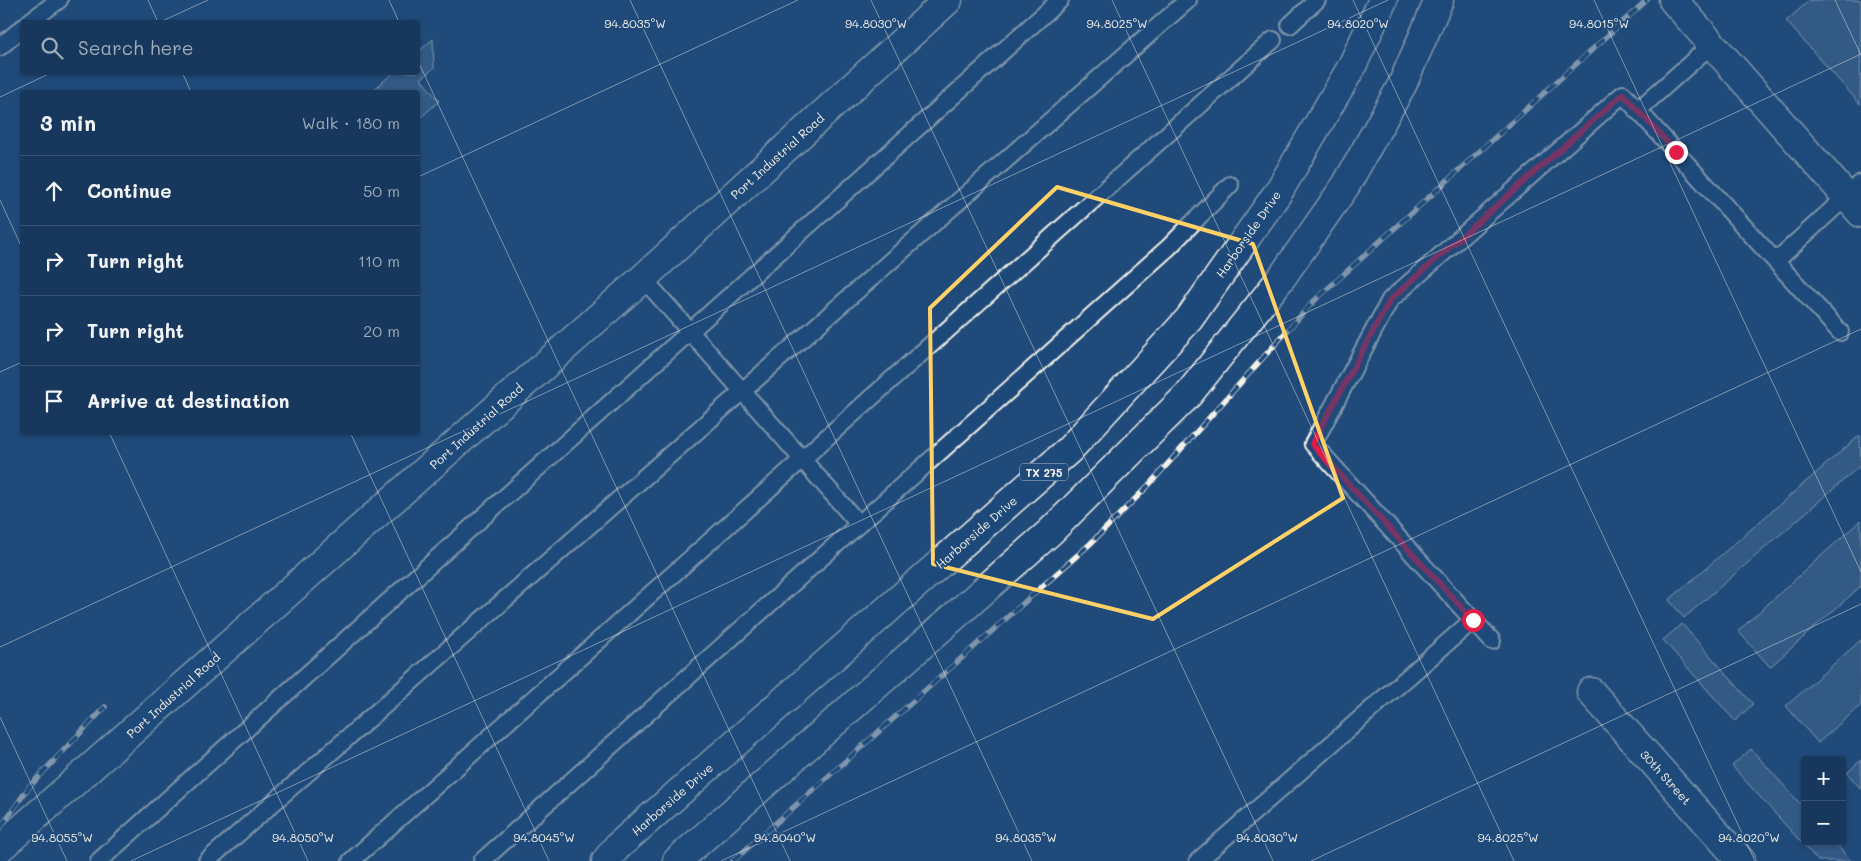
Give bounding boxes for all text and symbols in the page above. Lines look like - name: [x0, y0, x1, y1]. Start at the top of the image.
- text: 94.8035°W: [604, 15, 666, 31]
- text: 94.8030°W: [845, 15, 907, 31]
- text: 94.8025°W: [1086, 15, 1148, 31]
- text: 94.8020°W: [1327, 15, 1389, 31]
- text: 94.8015°W: [1569, 15, 1629, 31]
- search box: [20, 20, 420, 75]
- icon: search: [38, 34, 66, 62]
- text: Search here: [78, 35, 194, 60]
- text: 3 min: [40, 109, 96, 136]
- street label: Port Industrial Road: [727, 109, 827, 202]
- text: Walk · 180 m: [302, 112, 400, 133]
- route end: [1665, 141, 1688, 164]
- icon: ahead: [40, 177, 68, 205]
- text: Continue: [87, 178, 172, 203]
- text: 50 m: [363, 180, 400, 201]
- street label: Harborside Drive: [1212, 187, 1284, 281]
- icon: right: [40, 247, 68, 275]
- text: Turn right: [87, 248, 184, 273]
- text: 110 m: [358, 250, 400, 271]
- icon: right: [40, 317, 68, 345]
- text: Turn right: [87, 318, 184, 343]
- text: 20 m: [363, 320, 400, 341]
- street label: Port Industrial Road: [426, 379, 526, 472]
- icon: arrive: [40, 387, 68, 415]
- text: Arrive at destination: [87, 388, 290, 413]
- road number: TX 275: [1020, 464, 1068, 481]
- street label: Harborside Drive: [932, 492, 1020, 572]
- route start: [1462, 609, 1485, 632]
- street label: Port Industrial Road: [123, 648, 223, 741]
- street label: 30th Street: [1637, 746, 1695, 808]
- map controls: [1801, 756, 1846, 846]
- button: +: [1801, 756, 1846, 801]
- street label: Harborside Drive: [628, 759, 716, 839]
- button: −: [1801, 801, 1846, 846]
- text: 94.8055°W: [31, 829, 93, 845]
- text: 94.8050°W: [272, 829, 334, 845]
- text: 94.8045°W: [513, 829, 575, 845]
- text: 94.8040°W: [754, 829, 816, 845]
- text: 94.8035°W: [995, 829, 1057, 845]
- text: 94.8030°W: [1236, 829, 1298, 845]
- text: 94.8025°W: [1477, 829, 1539, 845]
- text: 94.8020°W: [1718, 829, 1780, 845]

